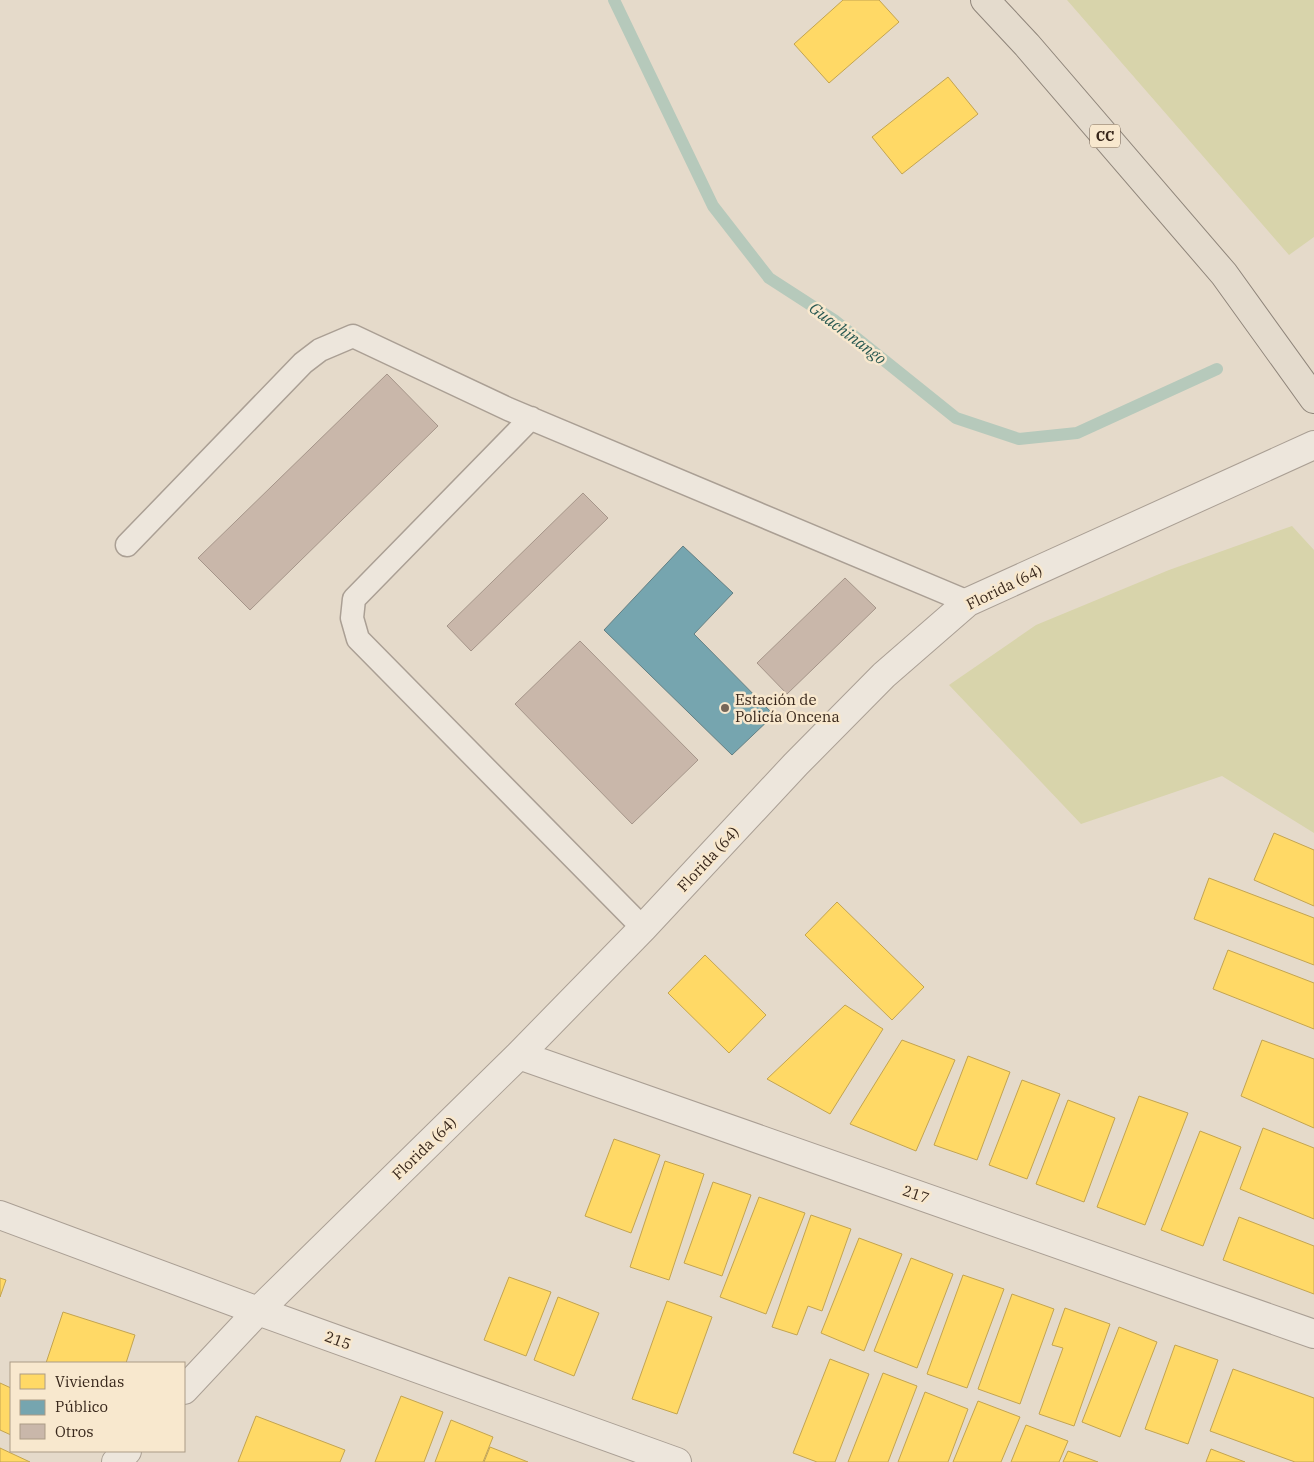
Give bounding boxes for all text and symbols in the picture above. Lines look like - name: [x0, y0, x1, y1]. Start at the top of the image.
- road number: CC: [1090, 124, 1120, 148]
- water label: Guachinango: [806, 298, 891, 369]
- street label: Florida (64): [963, 560, 1045, 614]
- place label: Estación de Policía Oncena: [735, 690, 840, 726]
- marker: Estación de Policía Oncena: [719, 702, 731, 714]
- street label: Florida (64): [673, 822, 743, 896]
- street label: Florida (64): [388, 1113, 460, 1183]
- street label: 217: [900, 1181, 932, 1207]
- street label: 215: [322, 1326, 354, 1354]
- legend: [10, 1362, 185, 1452]
- text: Viviendas: [55, 1372, 124, 1391]
- text: Público: [55, 1397, 108, 1416]
- text: Otros: [55, 1422, 93, 1441]

